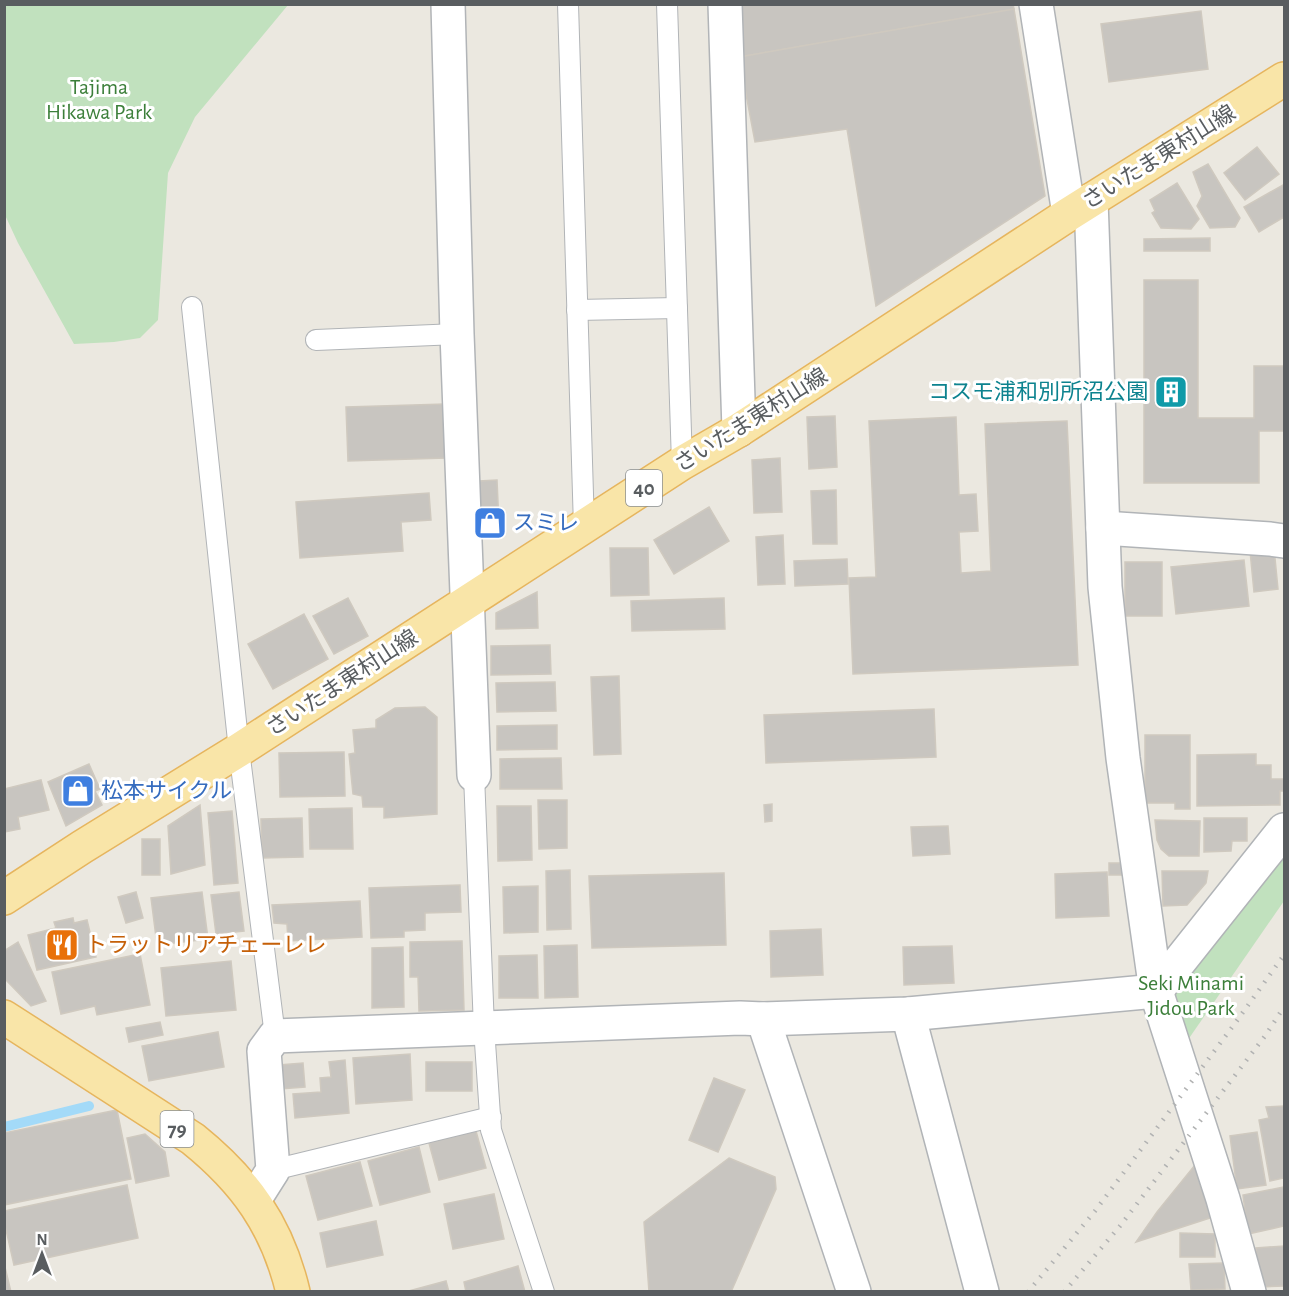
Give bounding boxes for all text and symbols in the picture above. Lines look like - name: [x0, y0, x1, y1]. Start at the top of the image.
- park label: Tajima Hikawa Park: [46, 76, 152, 123]
- street label: さいたま東村山線: [1078, 100, 1239, 213]
- street label: さいたま東村山線: [670, 363, 831, 476]
- building icon: コスモ浦和別所沼公園: [1153, 374, 1189, 410]
- place label: コスモ浦和別所沼公園: [928, 380, 1148, 403]
- road number: 40: [626, 470, 662, 506]
- shop icon: スミレ: [472, 505, 508, 541]
- place label: スミレ: [513, 512, 579, 534]
- street label: さいたま東村山線: [262, 625, 422, 740]
- shop icon: 松本サイクル: [60, 773, 96, 809]
- place label: 松本サイクル: [101, 779, 232, 802]
- restaurant icon: トラットリアチェーレレ: [44, 927, 80, 963]
- place label: トラットリアチェーレレ: [85, 934, 327, 956]
- park label: Seki Minami Jidou Park: [1138, 972, 1244, 1019]
- road number: 79: [160, 1111, 194, 1147]
- north arrow: [12, 1224, 72, 1284]
- text: N: [36, 1232, 48, 1248]

